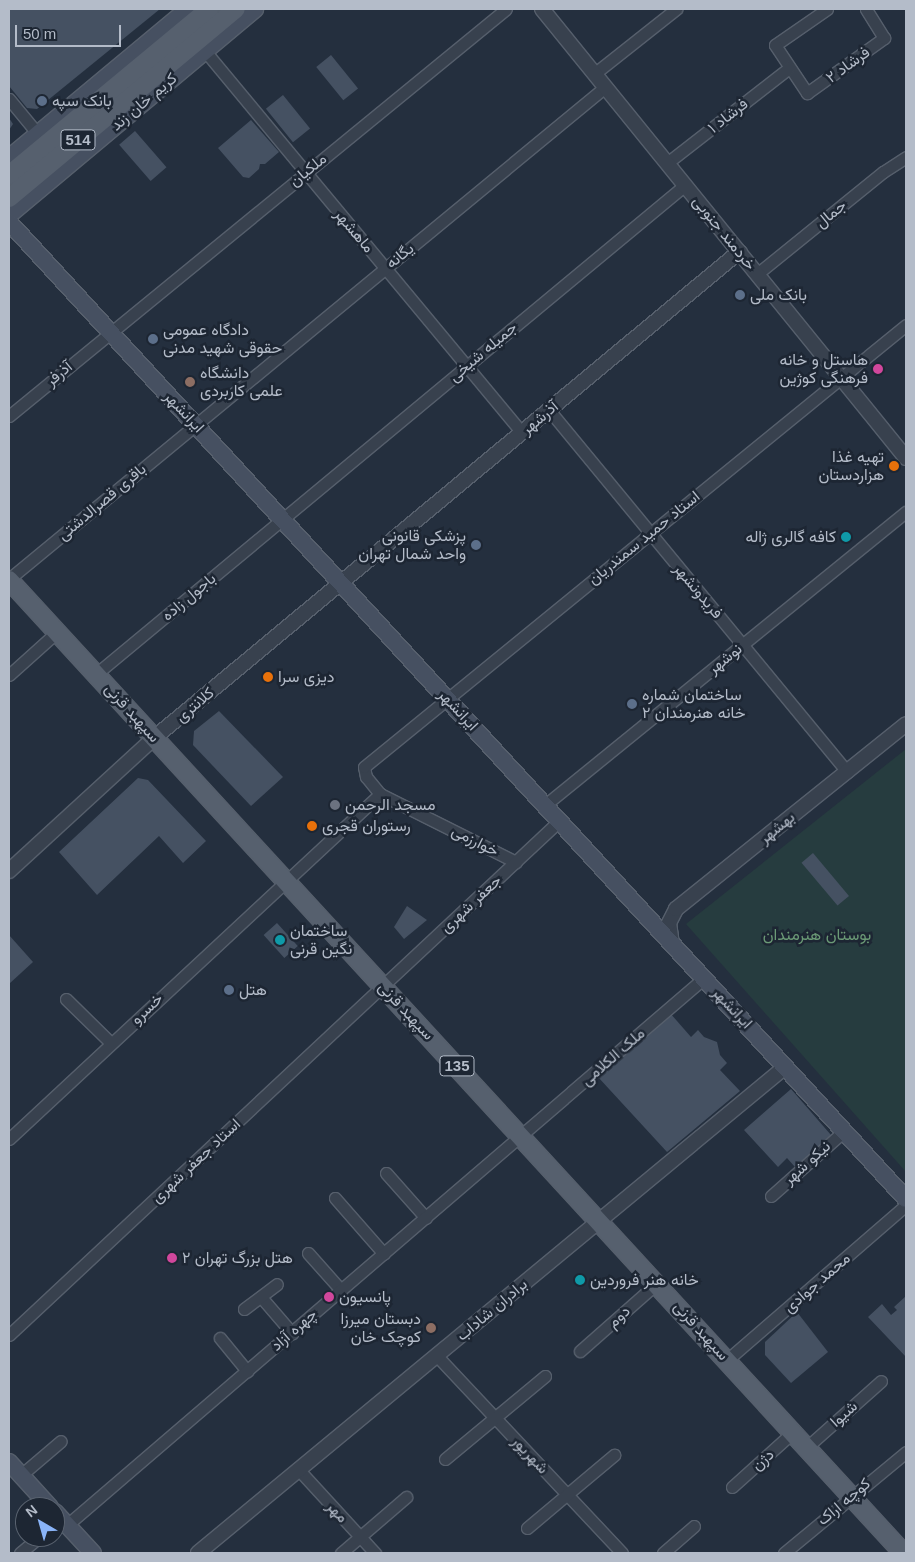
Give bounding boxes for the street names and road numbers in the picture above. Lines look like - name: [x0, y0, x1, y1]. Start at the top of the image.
- street label: فرشاد ۲: [822, 43, 874, 87]
- street label: کریم خان زند: [107, 69, 181, 135]
- street label: فرشاد ۱: [704, 94, 752, 138]
- road number: 514: [59, 128, 97, 152]
- street label: ملکیان: [285, 149, 331, 191]
- street label: خردمند جنوبی: [688, 192, 760, 274]
- street label: جمال: [812, 196, 850, 232]
- street label: ماهشهر: [330, 205, 378, 257]
- street label: یگانه: [382, 239, 418, 273]
- street label: جمیله شیخی: [445, 318, 521, 386]
- street label: آذرفر: [42, 357, 76, 391]
- street label: ایرانشهر: [160, 387, 208, 437]
- street label: آذرشهر: [518, 397, 562, 439]
- street label: باقری قصرالدشتی: [54, 459, 150, 545]
- street label: استاد حمید سمندریان: [584, 487, 704, 589]
- street label: فریدونشهر: [669, 559, 727, 623]
- street label: باجول زاده: [158, 569, 220, 625]
- street label: نوشهر: [704, 639, 746, 679]
- street label: سپهبد قرنی: [100, 679, 164, 747]
- street label: کلانتری: [172, 683, 218, 727]
- street label: ایرانشهر: [434, 685, 482, 735]
- street label: بهشهر: [755, 808, 799, 848]
- street label: خوارزمی: [448, 821, 502, 861]
- street label: جعفر شهری: [436, 871, 506, 937]
- street label: سپهبد قرنی: [374, 978, 438, 1044]
- street label: ایرانشهر: [708, 983, 756, 1033]
- street label: خسرو: [127, 989, 167, 1029]
- street label: ملک الکلامی: [577, 1024, 649, 1090]
- road number: 135: [438, 1054, 476, 1078]
- street label: استاد جعفر شهری: [147, 1115, 245, 1207]
- street label: نیکو شهر: [779, 1137, 835, 1189]
- street label: محمد جوادی: [780, 1249, 854, 1317]
- street label: برادران شاداب: [453, 1275, 531, 1345]
- street label: سپهبد قرنی: [669, 1297, 733, 1365]
- street label: دوم: [604, 1302, 634, 1332]
- street label: چهره آزاد: [267, 1305, 321, 1355]
- street label: شیوا: [826, 1397, 862, 1431]
- street label: شهریور: [508, 1432, 552, 1478]
- street label: دژن: [748, 1445, 778, 1475]
- street label: کوچه اراک: [814, 1474, 874, 1530]
- street label: مهر: [322, 1497, 352, 1527]

